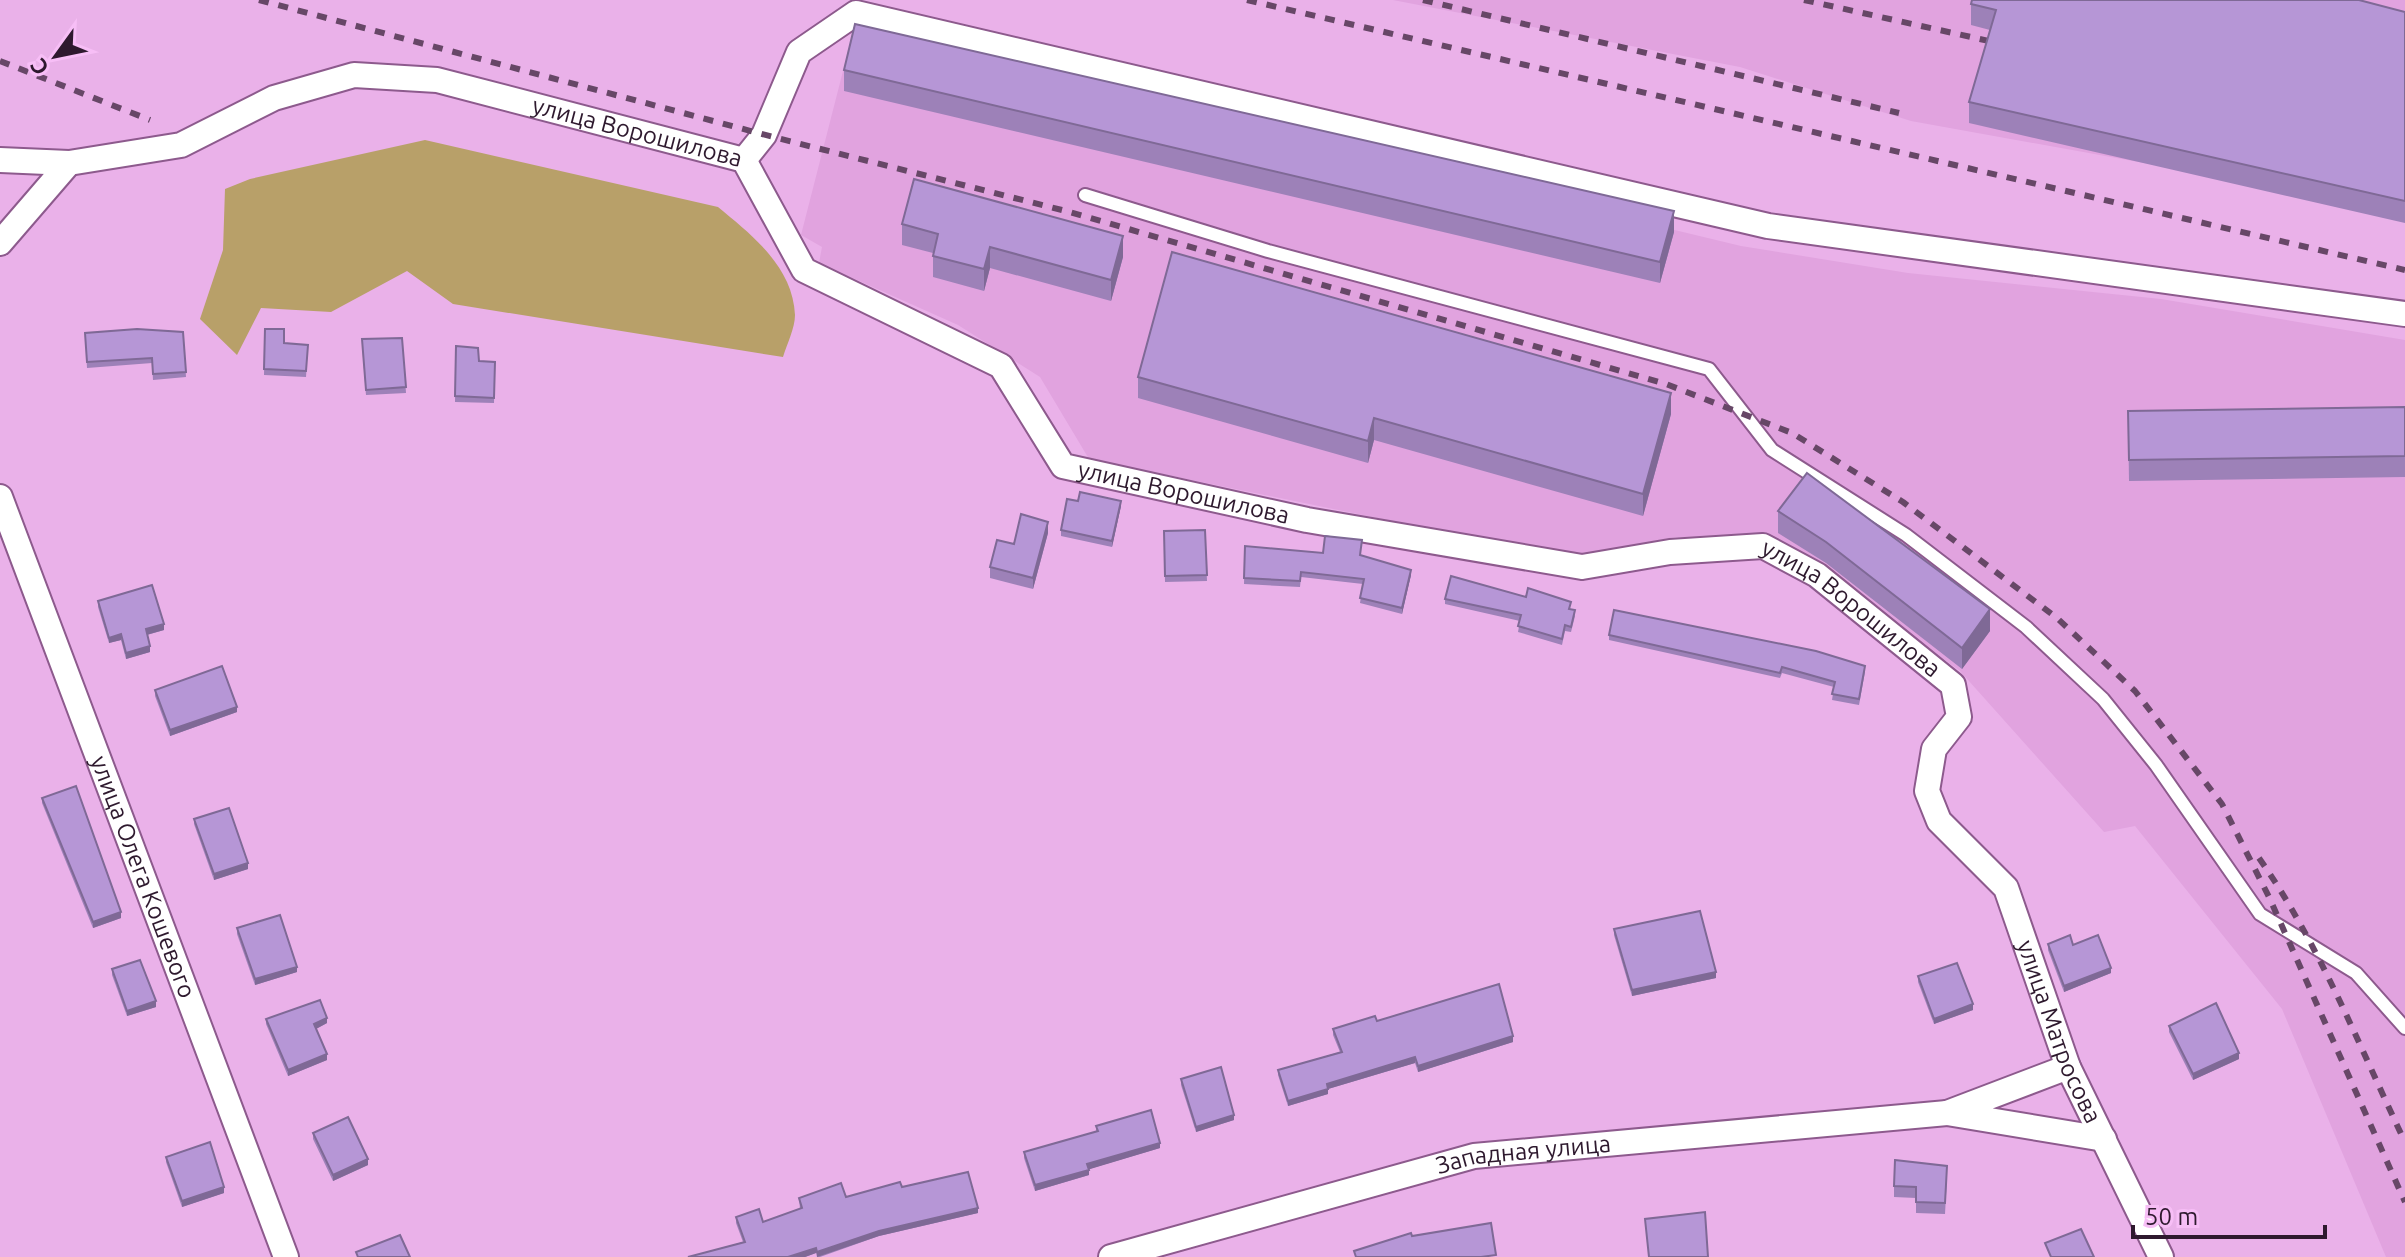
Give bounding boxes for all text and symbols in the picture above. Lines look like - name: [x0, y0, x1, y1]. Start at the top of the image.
- north arrow: [16, 16, 96, 96]
- text: С: [24, 54, 53, 80]
- street label: улица Ворошилова: [529, 91, 745, 172]
- street label: улица Ворошилова: [1075, 456, 1292, 529]
- street label: улица Ворошилова: [1757, 534, 1946, 683]
- street label: улица Олега Кошевого: [86, 752, 201, 1002]
- street label: улица Матросова: [2012, 937, 2107, 1127]
- street label: Западная улица: [1433, 1130, 1612, 1179]
- scale bar: [2133, 1189, 2325, 1239]
- text: 50 m: [2145, 1203, 2198, 1230]

